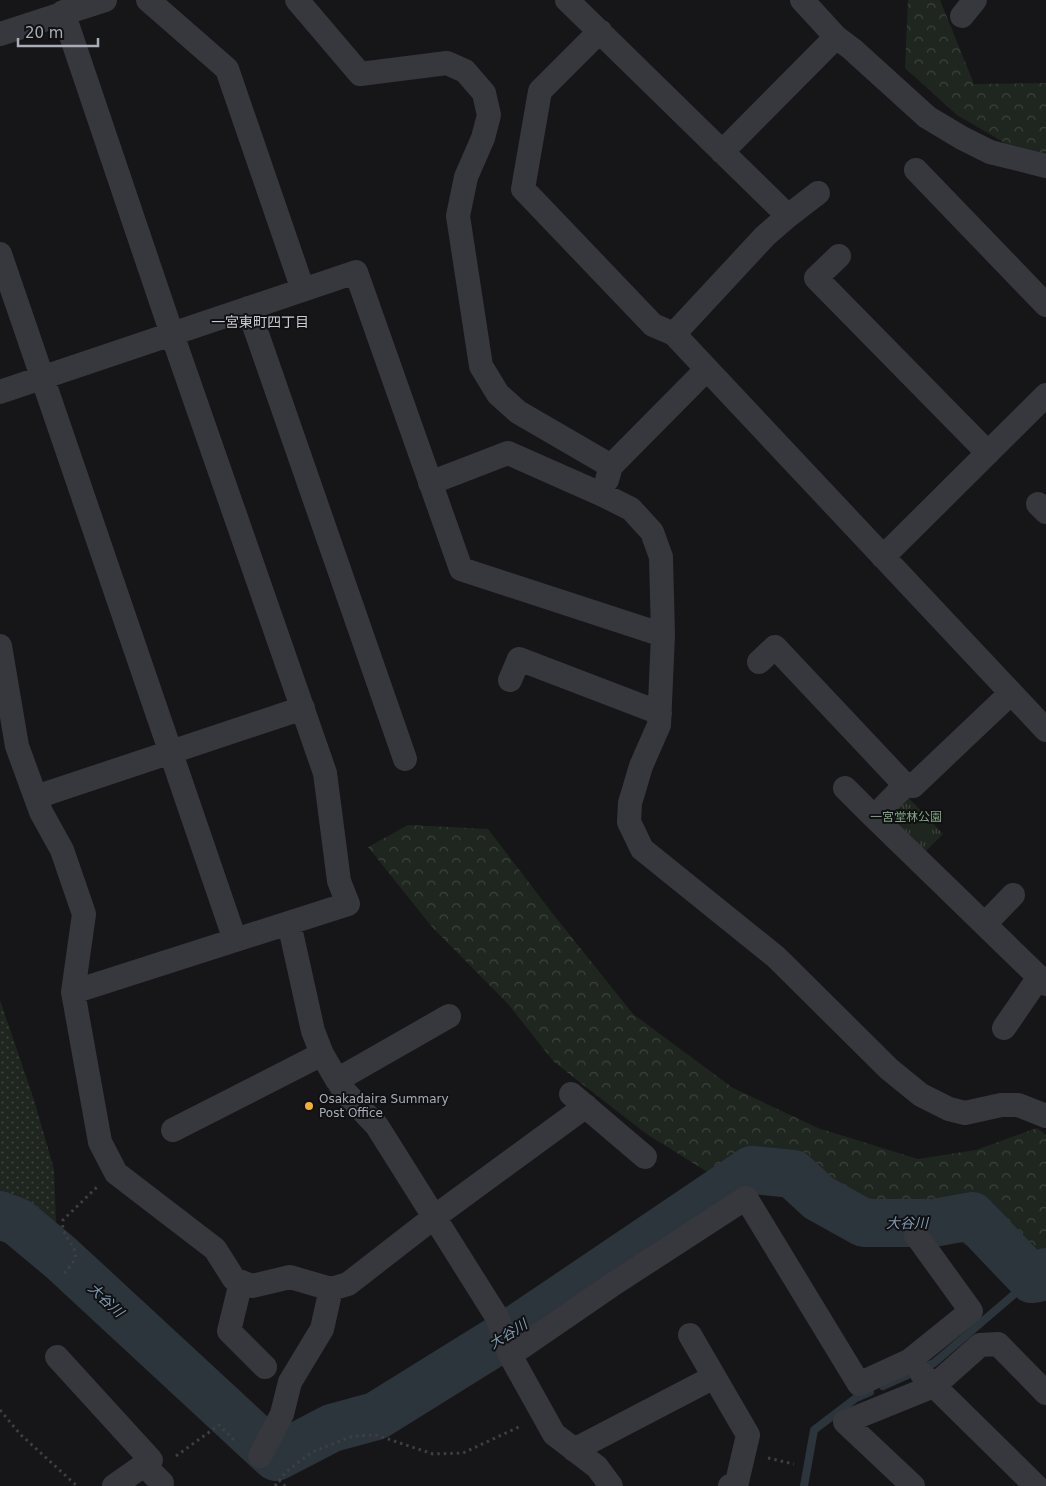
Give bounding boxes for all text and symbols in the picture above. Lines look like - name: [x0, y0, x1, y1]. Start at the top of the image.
- scale bar: [18, 15, 98, 47]
- text: 20 m: [25, 24, 63, 42]
- district label: 一宮東町四丁目: [211, 314, 309, 330]
- park label: 一宮堂林公園: [870, 810, 942, 824]
- place label: Osakadaira Summary Post Office: [319, 1092, 449, 1120]
- marker: Osakadaira Summary Post Office: [303, 1100, 315, 1112]
- water label: 大谷川: [886, 1215, 930, 1231]
- water label: 大谷川: [85, 1280, 128, 1322]
- water label: 大谷川: [486, 1315, 532, 1352]

